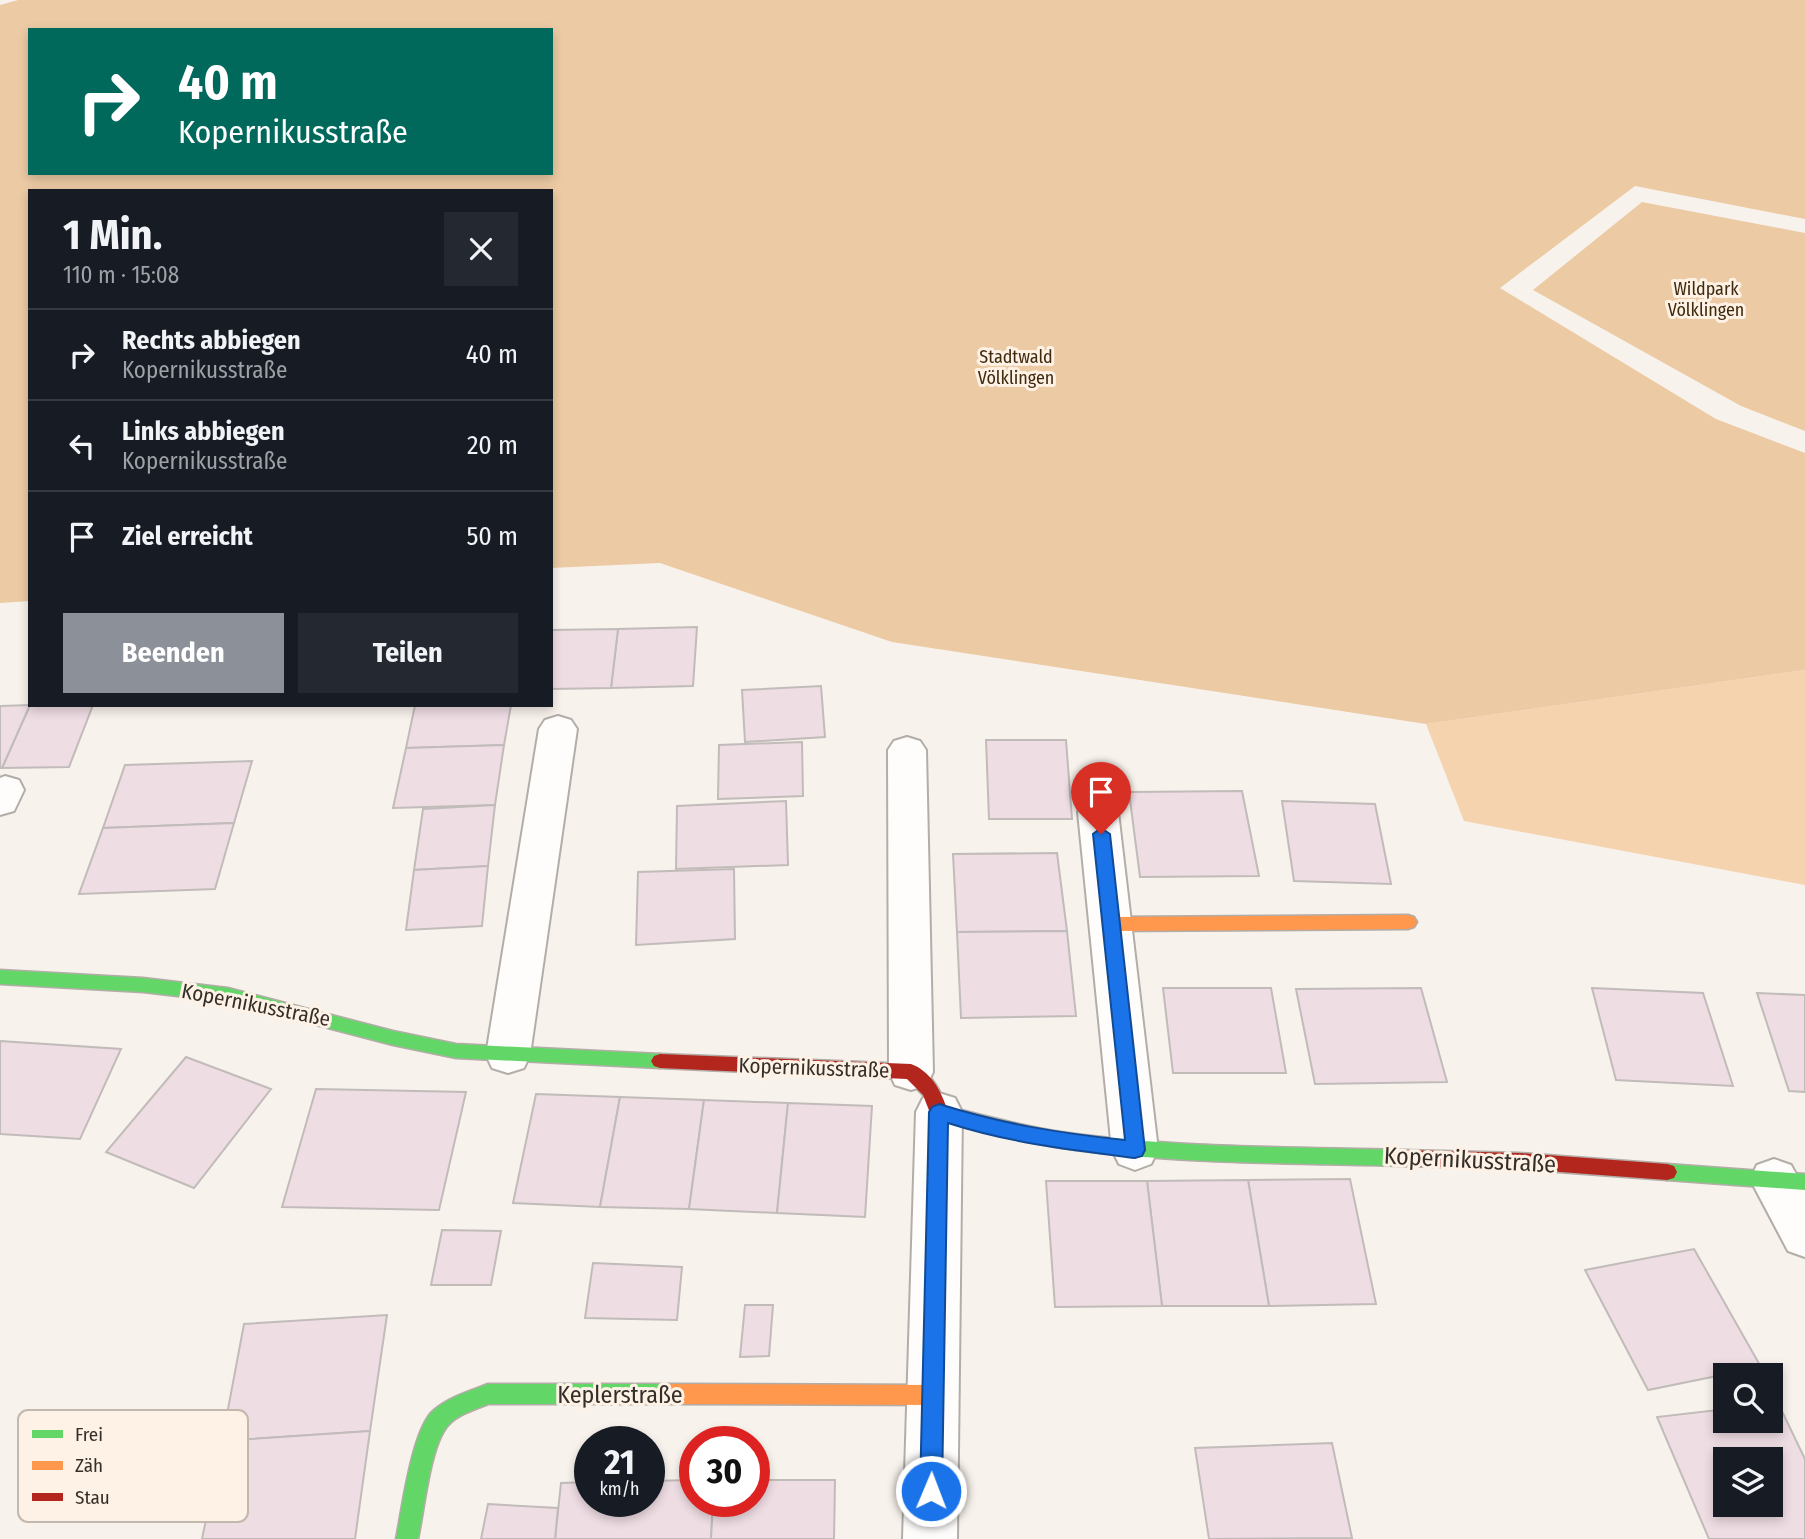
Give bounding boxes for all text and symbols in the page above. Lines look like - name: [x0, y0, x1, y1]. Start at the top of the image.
- text: 40 m: [178, 53, 278, 112]
- icon: right: [63, 56, 154, 147]
- text: Kopernikusstraße: [178, 113, 408, 151]
- text: 1 Min.: [63, 210, 162, 260]
- button: close: [444, 212, 518, 286]
- text: 110 m · 15:08: [63, 261, 179, 289]
- park label: Wildpark Völklingen: [1668, 278, 1744, 321]
- text: Rechts abbiegen: [122, 325, 301, 356]
- icon: right: [63, 336, 101, 374]
- text: 40 m: [466, 339, 518, 370]
- park label: Stadtwald Völklingen: [978, 346, 1054, 389]
- text: Kopernikusstraße: [122, 356, 287, 384]
- text: Links abbiegen: [122, 416, 285, 447]
- icon: left: [63, 427, 101, 465]
- text: 20 m: [467, 430, 518, 461]
- text: Kopernikusstraße: [122, 447, 287, 475]
- icon: arrive: [63, 518, 101, 556]
- text: Ziel erreicht: [122, 521, 253, 552]
- text: 50 m: [466, 521, 518, 552]
- button: Beenden: [63, 613, 284, 693]
- button: Teilen: [298, 613, 518, 693]
- pin: [1071, 762, 1131, 834]
- icon: arrive: [1082, 773, 1120, 811]
- street label: Kopernikusstraße: [179, 978, 333, 1032]
- street label: Kopernikusstraße: [738, 1052, 890, 1084]
- street label: Kopernikusstraße: [1383, 1142, 1557, 1178]
- map controls: [1713, 1363, 1783, 1517]
- button: search: [1713, 1363, 1783, 1433]
- street label: Keplerstraße: [557, 1381, 683, 1409]
- legend: [18, 1410, 248, 1522]
- text: Frei: [75, 1423, 103, 1446]
- speed limit sign: 30: [679, 1426, 770, 1517]
- text: 21: [604, 1441, 635, 1483]
- button: layers: [1713, 1447, 1783, 1517]
- text: Zäh: [75, 1454, 103, 1477]
- position arrow: [894, 1454, 968, 1528]
- text: km/h: [599, 1478, 640, 1500]
- text: Stau: [75, 1486, 110, 1509]

